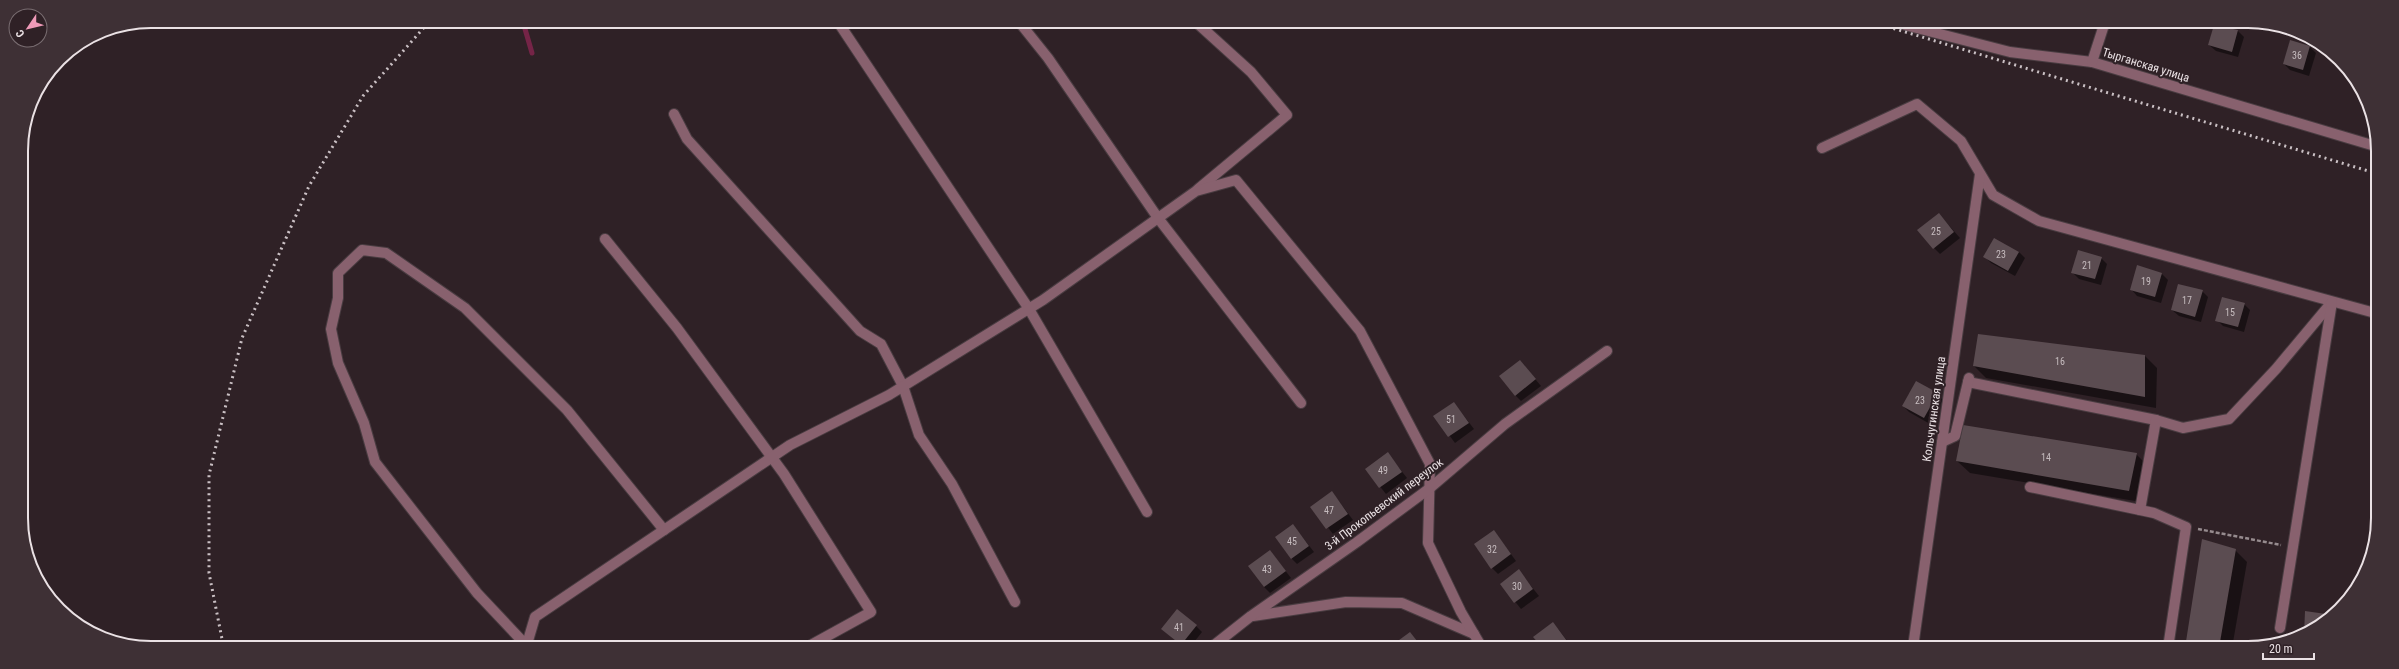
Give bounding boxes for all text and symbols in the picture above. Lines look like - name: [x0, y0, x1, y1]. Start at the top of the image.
- north arrow: [8, 8, 48, 48]
- text: С: [13, 27, 27, 40]
- street label: Тырганская улица: [2101, 45, 2192, 85]
- house number: 36: [2292, 50, 2302, 61]
- house number: 25: [1931, 226, 1941, 237]
- house number: 23: [1996, 249, 2006, 260]
- house number: 21: [2082, 260, 2092, 271]
- house number: 19: [2141, 276, 2151, 287]
- house number: 17: [2182, 295, 2192, 306]
- house number: 15: [2225, 307, 2235, 318]
- street label: Кольчугинская улица: [1920, 355, 1948, 463]
- house number: 16: [2055, 356, 2065, 367]
- house number: 23: [1915, 395, 1925, 406]
- house number: 51: [1446, 414, 1456, 425]
- house number: 14: [2041, 452, 2051, 463]
- street label: 3-й Прокопьевский переулок: [1322, 455, 1446, 553]
- house number: 49: [1378, 465, 1388, 476]
- house number: 47: [1324, 505, 1334, 516]
- house number: 45: [1287, 536, 1297, 547]
- house number: 32: [1487, 544, 1497, 555]
- house number: 43: [1262, 564, 1272, 575]
- house number: 30: [1512, 581, 1522, 592]
- house number: 41: [1174, 622, 1184, 633]
- scale bar: [2263, 635, 2314, 661]
- text: 20 m: [2269, 642, 2293, 656]

